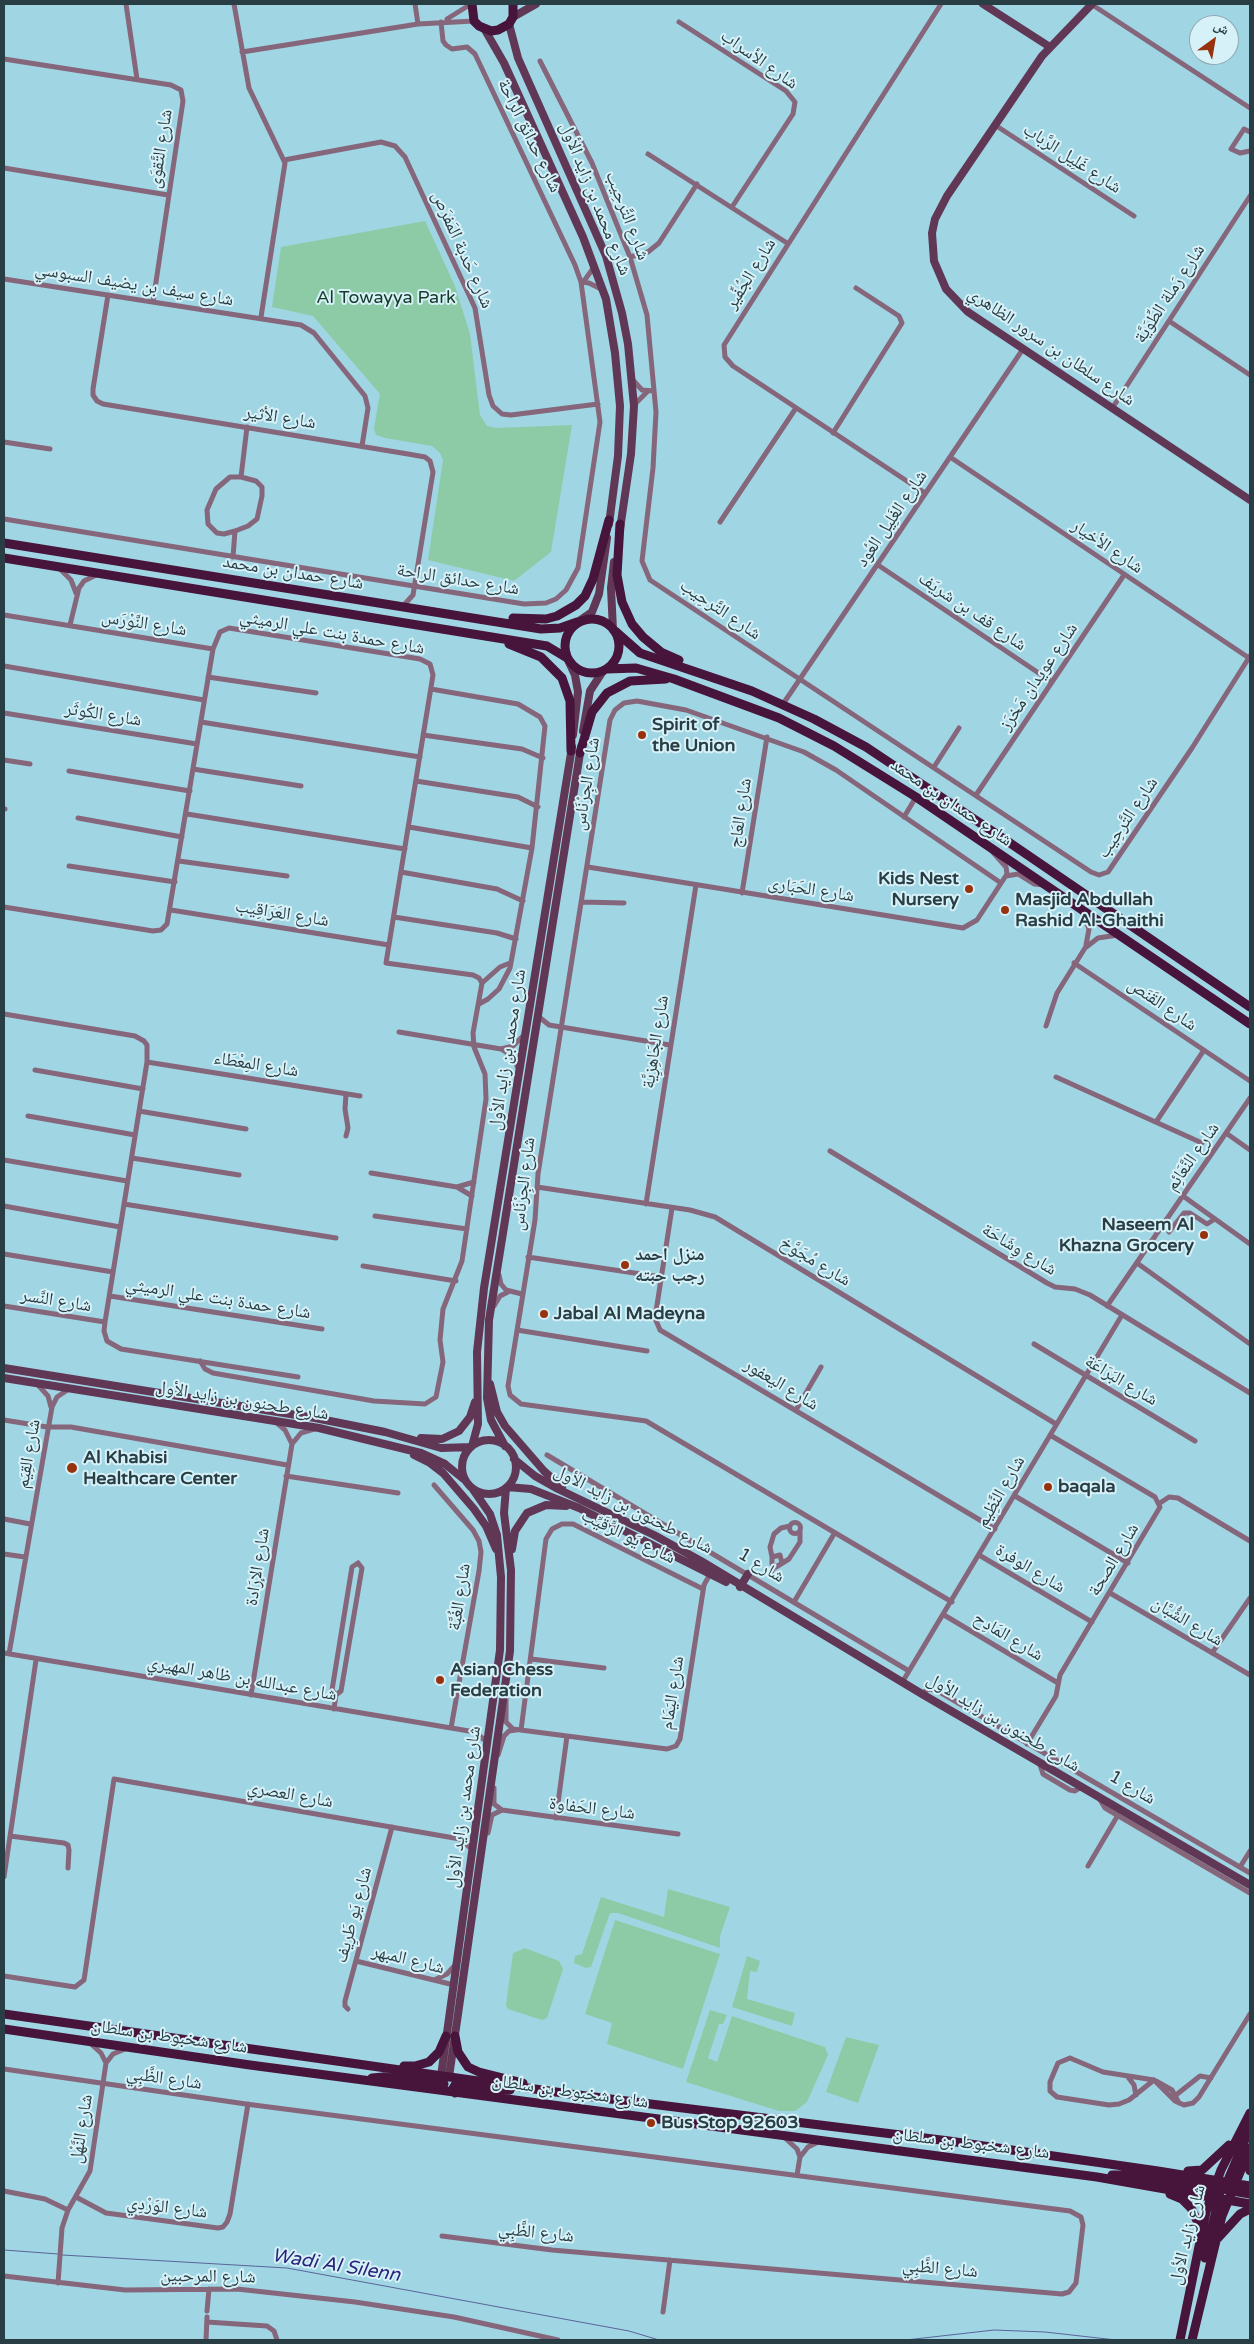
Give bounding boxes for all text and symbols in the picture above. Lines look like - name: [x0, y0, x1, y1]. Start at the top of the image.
- north arrow: [1189, 15, 1239, 65]
- text: ش: [1211, 17, 1232, 39]
- street label: شارع الأسراب: [716, 25, 802, 95]
- street label: شارع حدائق الراحة: [492, 76, 566, 196]
- street label: شارع التَّقوَى: [144, 108, 178, 190]
- street label: شارع محمد بن زايد الأول: [554, 119, 636, 279]
- street label: شارع غَلِيل الرَّباب: [1019, 119, 1125, 199]
- street label: شارع التَّرحِيب: [600, 169, 654, 263]
- street label: شارع حَدبة المَفرَص: [426, 188, 498, 312]
- street label: شارع الجُفِّير: [721, 234, 781, 314]
- street label: شارع رَملة الطِّوَيَّة: [1130, 241, 1210, 347]
- street label: شارع سيف بن يضيف السبوسي: [33, 259, 235, 311]
- street label: شارع سلطان بن سرور الظاهري: [963, 283, 1139, 411]
- park label: Al Towayya Park: [316, 287, 456, 309]
- street label: شارع الأثير: [243, 402, 317, 434]
- street label: شارع الغَلِيل العُود: [852, 466, 932, 572]
- street label: شارع الأخيار: [1067, 515, 1147, 579]
- street label: شارع حمدان بن محمد: [221, 551, 365, 595]
- street label: شارع حدائق الراحة: [395, 560, 521, 600]
- street label: شارع قف بن شريَف: [914, 568, 1030, 656]
- street label: شارع التَّرحِيب: [675, 575, 765, 645]
- street label: شارع حمدة بنت علي الرميثي: [238, 606, 426, 660]
- street label: شارع النَّوْرَس: [100, 607, 188, 641]
- street label: شارع عويدان مَخرَز: [995, 619, 1083, 735]
- street label: شارع الكُوثَر: [63, 698, 143, 732]
- place label: Spirit of the Union: [652, 714, 735, 756]
- marker: Spirit of the Union: [636, 729, 648, 741]
- street label: شارع الجِرْنَاس: [569, 736, 605, 832]
- street label: شارع حمدان بن محمد: [886, 754, 1016, 852]
- street label: شارع التَّرحِيب: [1093, 773, 1163, 863]
- street label: شارع العَاج: [725, 777, 757, 849]
- place label: Kids Nest Nursery: [878, 868, 959, 911]
- street label: شارع الحَبَارى: [766, 873, 856, 907]
- marker: Kids Nest Nursery: [963, 883, 975, 895]
- place label: Masjid Abdullah Rashid Al-Ghaithi: [1015, 889, 1164, 932]
- street label: شارع العَرَاقِيب: [234, 896, 330, 932]
- marker: Masjid Abdullah Rashid Al-Ghaithi: [999, 904, 1011, 916]
- street label: شارع محمد بن زايد الأول: [485, 968, 531, 1132]
- street label: شارع القَنَص: [1123, 974, 1201, 1036]
- street label: شارع الجَاهِزِيَّة: [638, 994, 674, 1090]
- street label: شارع المِعْطَاء: [212, 1048, 300, 1082]
- street label: شارع النَّعَائِم: [1162, 1119, 1224, 1195]
- street label: شارع الجِرْنَاس: [508, 1136, 540, 1232]
- place label: Naseem Al Khazna Grocery: [1059, 1214, 1194, 1256]
- street label: شارع وِشَاحَة: [978, 1219, 1060, 1281]
- marker: Naseem Al Khazna Grocery: [1198, 1229, 1210, 1241]
- street label: شارع مُجَوَّخ: [776, 1232, 854, 1292]
- place label: منزل احمد رجب حبته: [635, 1244, 705, 1286]
- marker: منزل احمد رجب حبته: [619, 1259, 631, 1271]
- street label: شارع حمدة بنت علي الرميثي: [124, 1274, 312, 1324]
- street label: شارع النَّسر: [19, 1285, 93, 1317]
- place label: Jabal Al Madeyna: [554, 1303, 705, 1325]
- marker: Jabal Al Madeyna: [538, 1308, 550, 1320]
- street label: شارع البَرَاعَة: [1081, 1351, 1161, 1411]
- street label: شارع اليعفور: [740, 1354, 822, 1416]
- street label: شارع طحنون بن زايد الأول: [154, 1377, 330, 1425]
- street label: شارع القِيَم: [12, 1418, 46, 1490]
- place label: Al Khabisi Healthcare Center: [83, 1447, 237, 1490]
- street label: شارع النَّظِيم: [972, 1452, 1030, 1532]
- marker: Al Khabisi Healthcare Center: [65, 1461, 79, 1475]
- street label: شارع طحنون بن زايد الأول: [550, 1461, 716, 1559]
- place label: baqala: [1058, 1476, 1116, 1498]
- marker: baqala: [1042, 1481, 1054, 1493]
- street label: شارع يَو الرِّقَيِّب: [577, 1505, 679, 1569]
- street label: شارع الصحة: [1084, 1520, 1144, 1600]
- street label: شارع الإرَادة: [241, 1527, 275, 1607]
- street label: شارع الوفرة: [991, 1540, 1069, 1598]
- street label: شارع 1: [734, 1544, 788, 1588]
- street label: شارع الغُبَّة: [444, 1562, 476, 1632]
- street label: شارع الشُّبَّان: [1147, 1592, 1227, 1652]
- street label: شارع المَادِح: [969, 1608, 1047, 1666]
- street label: شارع عبدالله بن ظاهر المهيري: [146, 1652, 338, 1706]
- street label: شارع اليَمَام: [657, 1655, 689, 1731]
- place label: Asian Chess Federation: [450, 1659, 553, 1702]
- street label: شارع طحنون بن زايد الأول: [922, 1669, 1084, 1777]
- marker: Asian Chess Federation: [434, 1674, 446, 1686]
- street label: شارع محمد بن زايد الأول: [442, 1725, 486, 1889]
- street label: شارع 1: [1105, 1766, 1159, 1810]
- street label: شارع العصري: [245, 1777, 335, 1813]
- street label: شارع الحَفاوة: [548, 1793, 636, 1825]
- street label: شارع يَو طَرِيف: [331, 1865, 377, 1965]
- street label: شارع المبهر: [370, 1941, 446, 1979]
- street label: شارع شخبوط بن سلطان: [89, 2015, 249, 2059]
- street label: شارع الظَّبِي: [125, 2063, 203, 2095]
- street label: شارع شخبوط بن سلطان: [490, 2070, 650, 2114]
- street label: شارع النَّهْل: [66, 2093, 98, 2165]
- place label: Bus Stop 92603: [661, 2112, 799, 2134]
- marker: Bus Stop 92603: [645, 2117, 657, 2129]
- street label: شارع شخبوط بن سلطان: [891, 2124, 1051, 2164]
- street label: شارع زايد الأول: [1165, 2183, 1211, 2287]
- street label: شارع الوَرْدِي: [126, 2192, 208, 2224]
- street label: شارع الظَّبِي: [497, 2218, 575, 2248]
- water label: Wadi Al Silenn: [270, 2245, 402, 2287]
- street label: شارع الظَّبِي: [901, 2255, 979, 2283]
- street label: شارع المرحبين: [160, 2265, 256, 2289]

